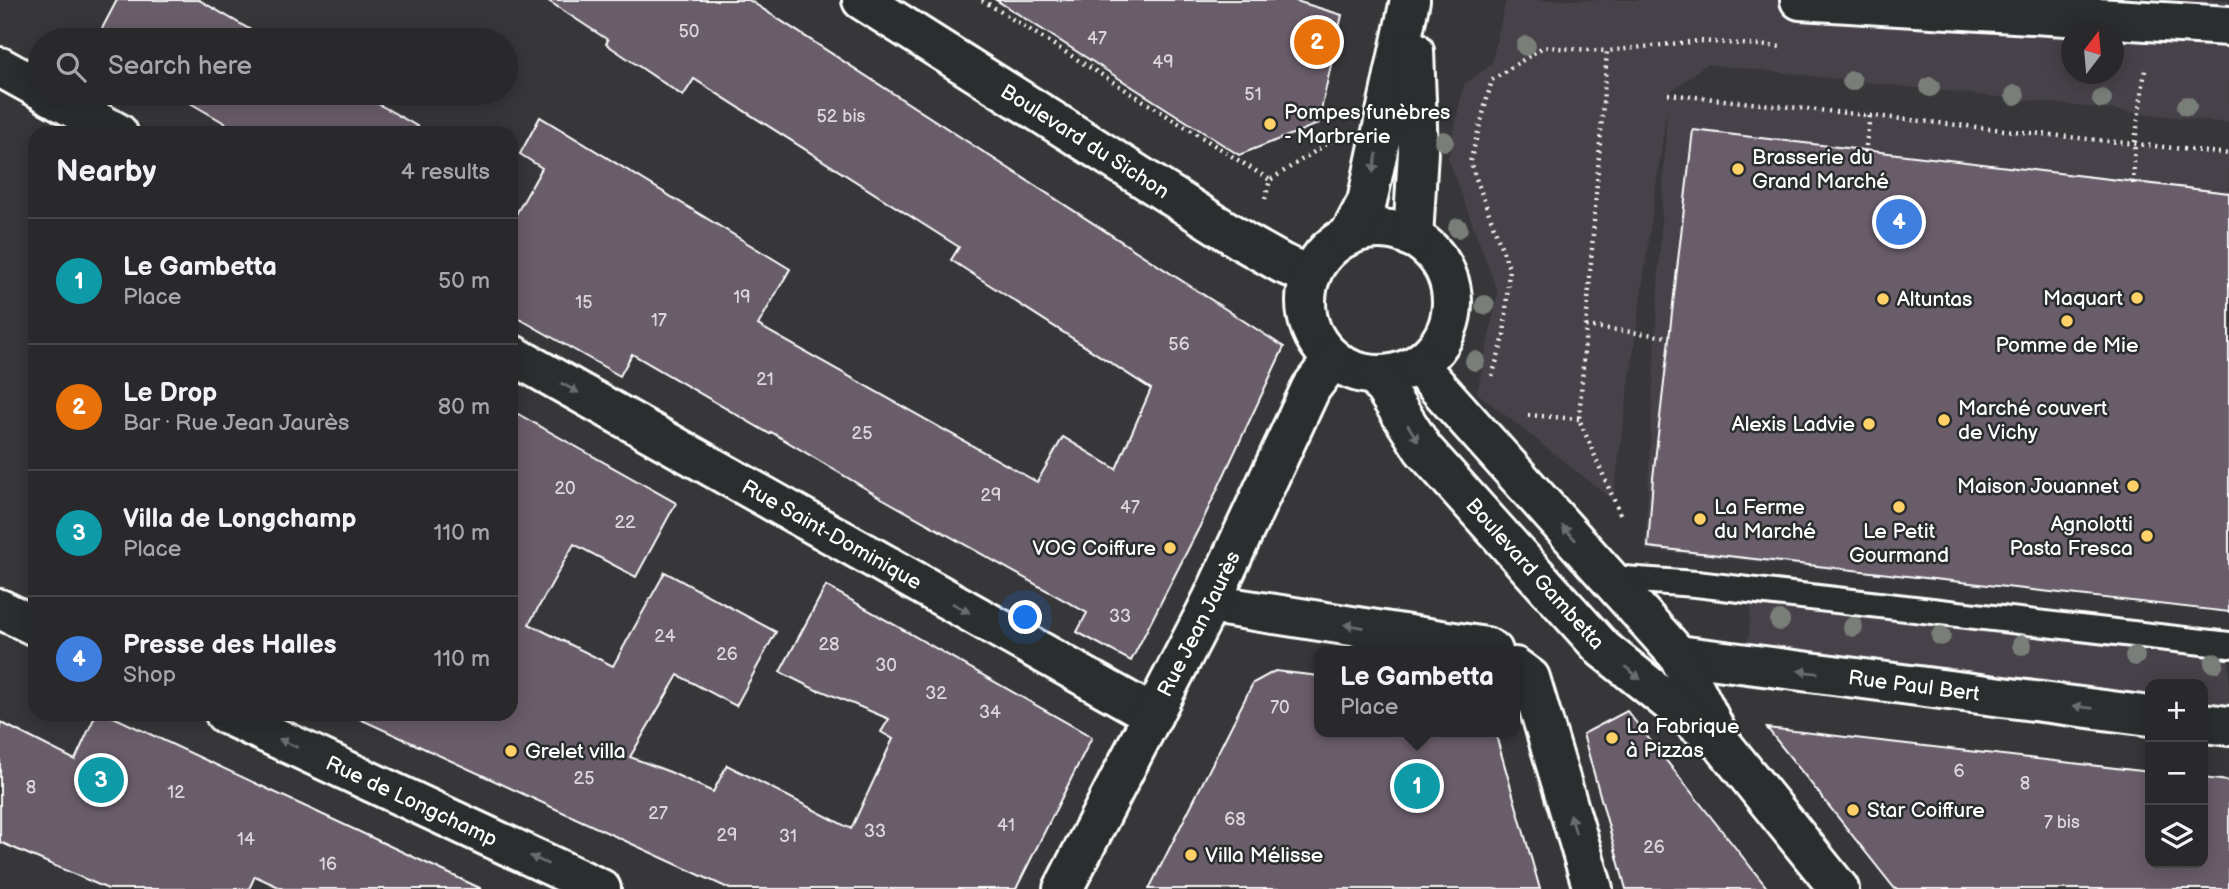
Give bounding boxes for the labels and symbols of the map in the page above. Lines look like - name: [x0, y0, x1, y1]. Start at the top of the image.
- pin: 2: [1294, 16, 1340, 68]
- house number: 50: [679, 21, 699, 42]
- north arrow: [2061, 21, 2124, 84]
- house number: 47: [1087, 28, 1107, 49]
- house number: 49: [1152, 52, 1174, 73]
- street label: Boulevard du Sichon: [996, 79, 1174, 204]
- house number: 51: [1244, 84, 1262, 105]
- place label: Pompes funèbres - Marbrerie: [1284, 100, 1451, 149]
- house number: 52 bis: [816, 106, 866, 127]
- marker: Pompes funèbres - Marbrerie: [1262, 116, 1278, 132]
- place label: Brasserie du Grand Marché: [1752, 145, 1889, 194]
- one-way arrow: [1370, 152, 1381, 174]
- marker: Brasserie du Grand Marché: [1730, 161, 1746, 177]
- pin: 4: [1876, 196, 1922, 248]
- place label: Maquart: [2043, 286, 2124, 311]
- house number: 19: [733, 287, 751, 308]
- place label: Altuntas: [1897, 287, 1973, 312]
- marker: Maquart: [2129, 290, 2145, 306]
- marker: Altuntas: [1875, 291, 1891, 307]
- house number: 15: [575, 292, 593, 313]
- house number: 17: [651, 310, 667, 331]
- marker: Pomme de Mie: [2059, 313, 2075, 329]
- place label: Pomme de Mie: [1996, 333, 2138, 358]
- house number: 56: [1168, 334, 1190, 355]
- house number: 21: [756, 369, 774, 390]
- one-way arrow: [561, 382, 580, 394]
- place label: Marché couvert de Vichy: [1958, 396, 2108, 445]
- place label: Alexis Ladvie: [1732, 412, 1855, 437]
- marker: Marché couvert de Vichy: [1936, 412, 1952, 428]
- marker: Alexis Ladvie: [1861, 416, 1877, 432]
- house number: 25: [852, 423, 872, 444]
- one-way arrow: [1407, 424, 1420, 443]
- street label: Rue Saint-Dominique: [737, 474, 926, 595]
- place label: Maison Jouannet: [1957, 474, 2120, 499]
- house number: 20: [554, 478, 576, 499]
- marker: Maison Jouannet: [2125, 478, 2141, 494]
- house number: 29: [980, 485, 1002, 506]
- street label: Boulevard Gambetta: [1461, 493, 1610, 655]
- place label: La Ferme du Marché: [1714, 495, 1816, 544]
- house number: 47: [1120, 497, 1140, 518]
- marker: Le Petit Gourmand: [1891, 499, 1907, 515]
- marker: La Ferme du Marché: [1692, 511, 1708, 527]
- house number: 22: [614, 512, 636, 533]
- place label: Agnolotti Pasta Fresca: [2009, 512, 2133, 561]
- place label: Le Petit Gourmand: [1849, 519, 1949, 568]
- one-way arrow: [1561, 524, 1577, 542]
- marker: Agnolotti Pasta Fresca: [2139, 528, 2155, 544]
- place label: VOG Coiffure: [1032, 536, 1156, 561]
- marker: VOG Coiffure: [1162, 540, 1178, 556]
- street label: Rue Jean Jaurès: [1152, 547, 1245, 701]
- your location: [1008, 600, 1042, 634]
- one-way arrow: [951, 602, 971, 614]
- house number: 33: [1109, 606, 1131, 627]
- one-way arrow: [1343, 621, 1365, 632]
- house number: 24: [654, 626, 676, 647]
- house number: 28: [818, 634, 840, 655]
- house number: 26: [716, 644, 738, 665]
- house number: 30: [875, 655, 897, 676]
- one-way arrow: [1623, 665, 1641, 680]
- street label: Rue Paul Bert: [1847, 665, 1982, 706]
- one-way arrow: [1797, 667, 1819, 678]
- house number: 32: [925, 683, 947, 704]
- house number: 70: [1270, 697, 1290, 718]
- house number: 34: [979, 702, 1001, 723]
- one-way arrow: [2071, 702, 2093, 713]
- place label: La Fabrique à Pizzas: [1626, 714, 1740, 763]
- marker: La Fabrique à Pizzas: [1604, 730, 1620, 746]
- one-way arrow: [278, 738, 298, 749]
- place label: Grelet villa: [525, 739, 626, 764]
- marker: Grelet villa: [503, 743, 519, 759]
- street label: Rue de Longchamp: [322, 750, 502, 852]
- pin: 3: [78, 754, 124, 806]
- pin: 1: [1394, 760, 1440, 812]
- house number: 6: [1954, 761, 1965, 782]
- house number: 25: [574, 768, 594, 789]
- house number: 8: [2020, 773, 2030, 794]
- house number: 8: [26, 777, 36, 798]
- house number: 12: [167, 782, 185, 803]
- place label: Star Coiffure: [1867, 798, 1985, 823]
- marker: Star Coiffure: [1845, 802, 1861, 818]
- house number: 27: [648, 803, 668, 824]
- house number: 68: [1224, 809, 1246, 830]
- house number: 7 bis: [2044, 812, 2080, 833]
- one-way arrow: [1568, 813, 1578, 834]
- house number: 41: [997, 815, 1015, 836]
- house number: 33: [864, 821, 886, 842]
- house number: 29: [716, 825, 738, 846]
- house number: 31: [779, 826, 797, 847]
- house number: 14: [237, 829, 255, 850]
- house number: 26: [1643, 837, 1665, 858]
- place label: Villa Mélisse: [1205, 843, 1323, 868]
- marker: Villa Mélisse: [1183, 847, 1199, 863]
- house number: 16: [319, 854, 337, 875]
- one-way arrow: [529, 854, 549, 866]

